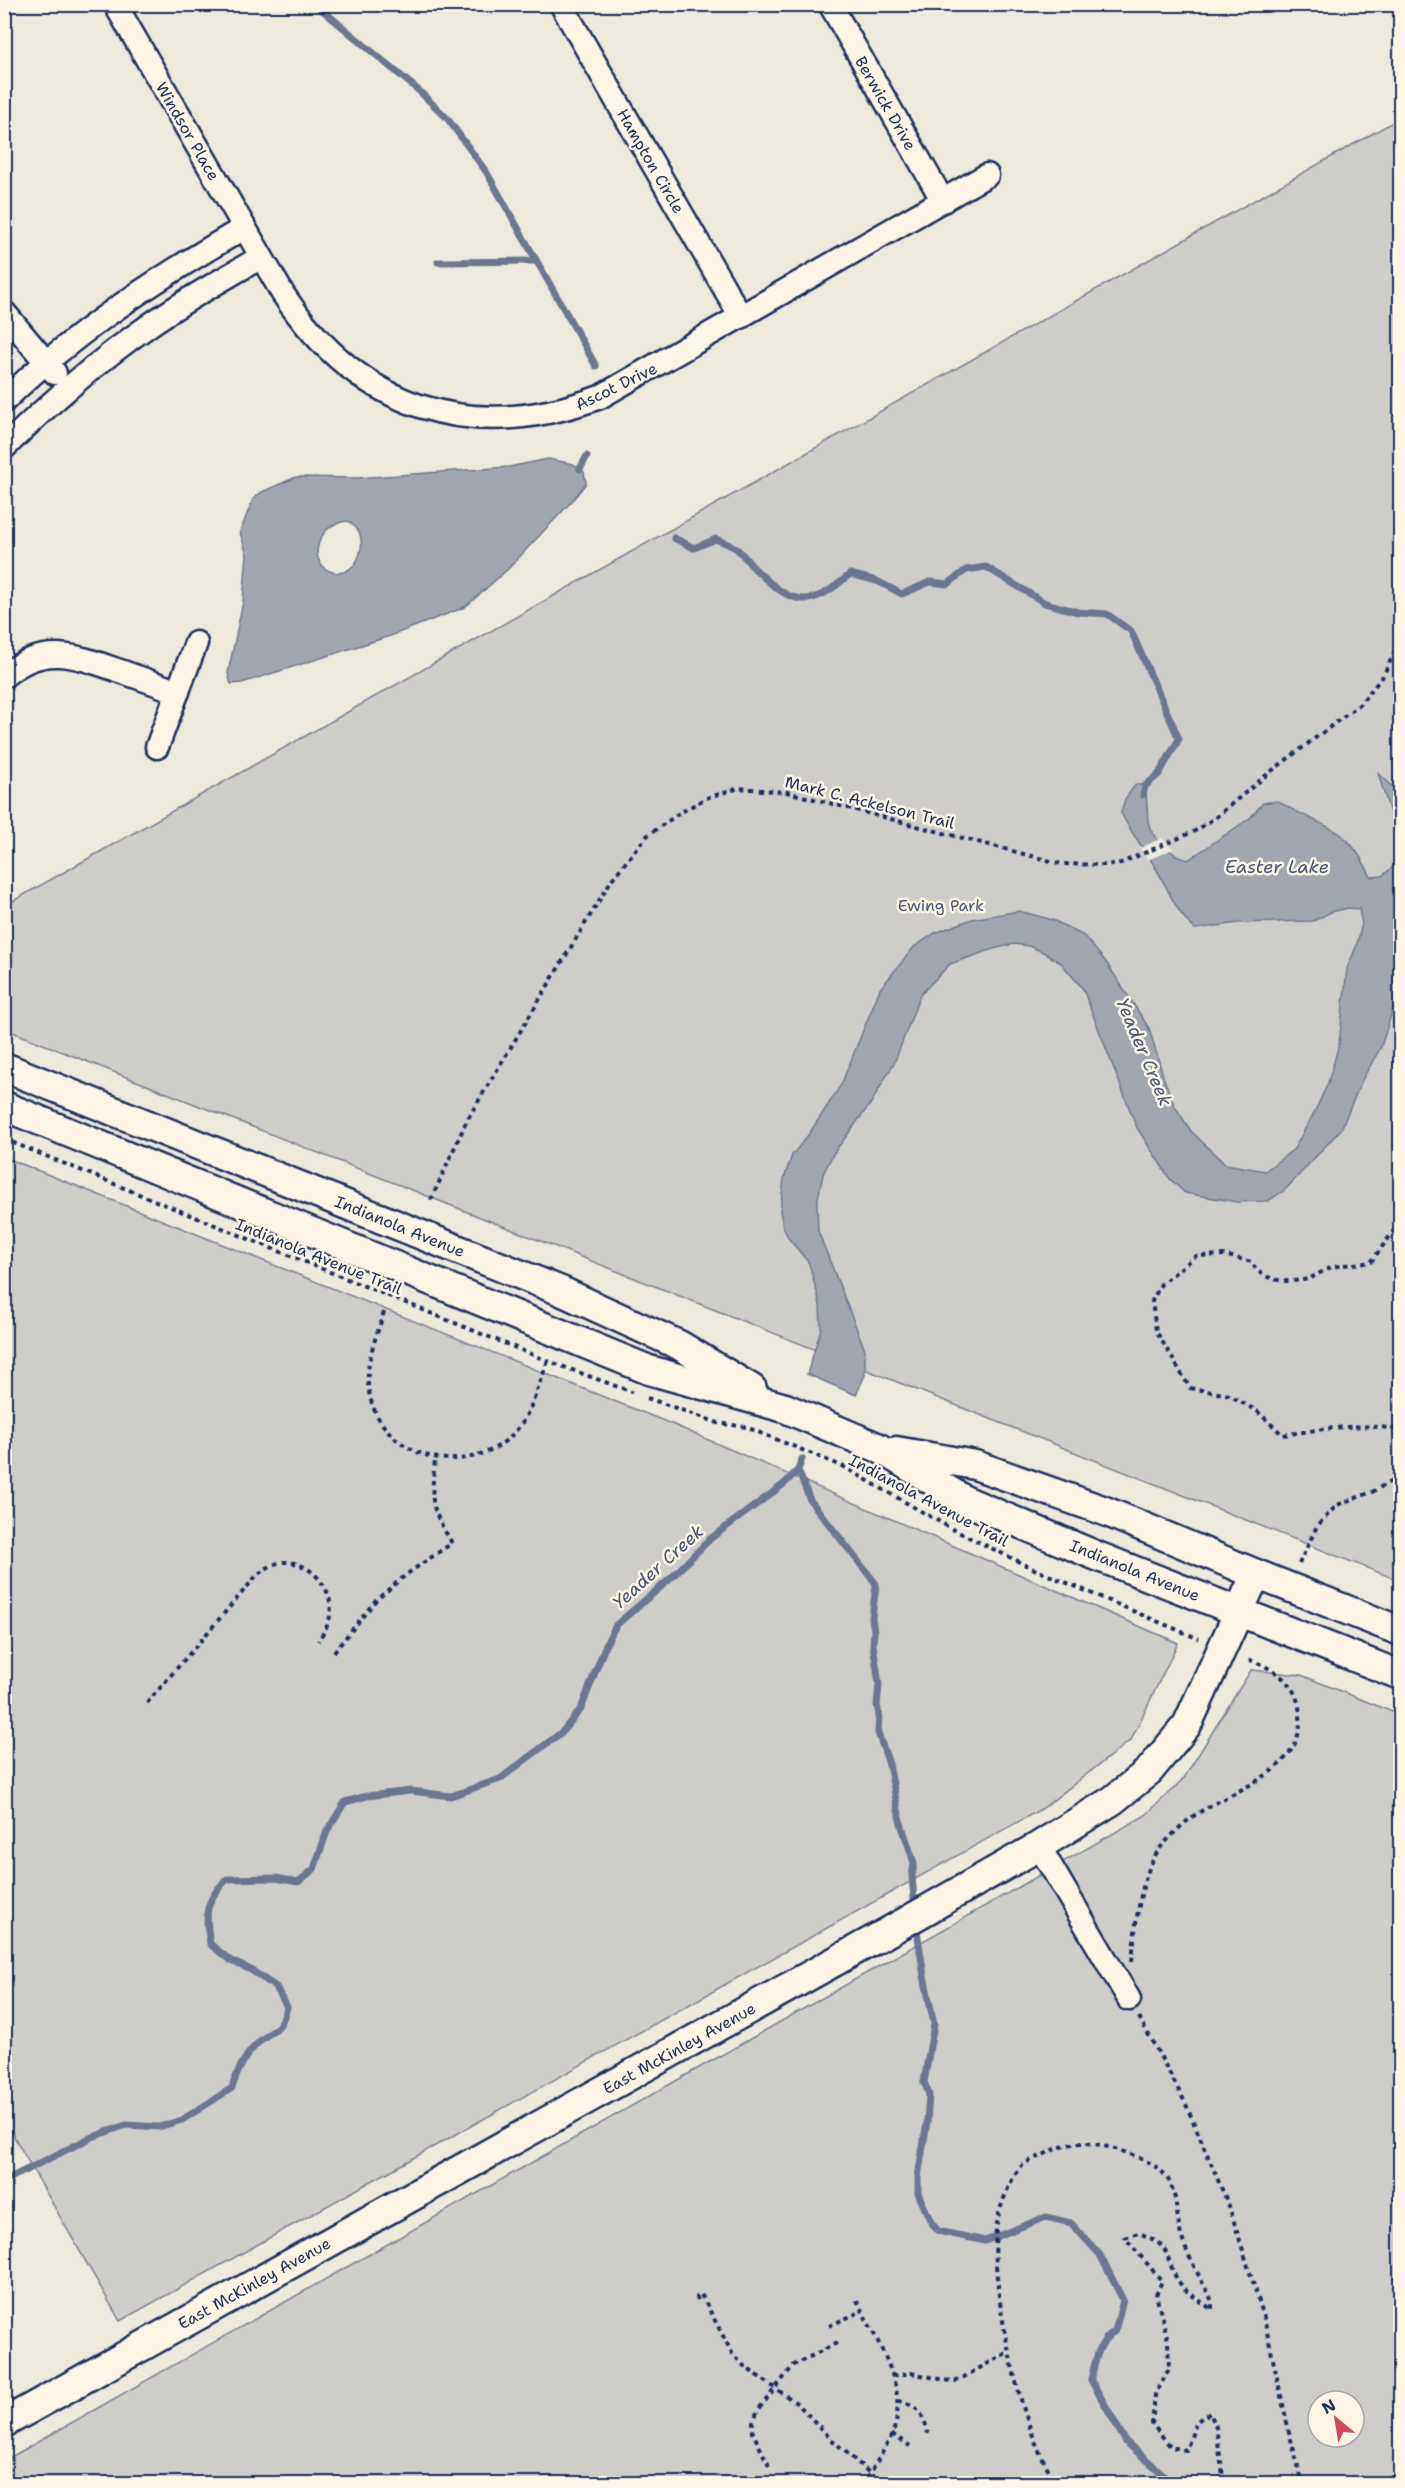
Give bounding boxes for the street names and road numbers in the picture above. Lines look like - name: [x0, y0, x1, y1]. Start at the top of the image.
- street label: Berwick Drive: [850, 52, 921, 154]
- street label: Windsor Place: [151, 78, 224, 184]
- street label: Hampton Circle: [612, 105, 689, 217]
- street label: Ascot Drive: [572, 358, 660, 415]
- street label: Mark C. Ackelson Trail: [783, 771, 957, 834]
- street label: Indianola Avenue: [332, 1191, 468, 1262]
- street label: Indianola Avenue Trail: [232, 1213, 405, 1300]
- street label: Indianola Avenue Trail: [845, 1449, 1012, 1552]
- street label: Indianola Avenue: [1067, 1535, 1203, 1606]
- street label: East McKinley Avenue: [599, 1998, 759, 2099]
- street label: East McKinley Avenue: [174, 2233, 334, 2334]

